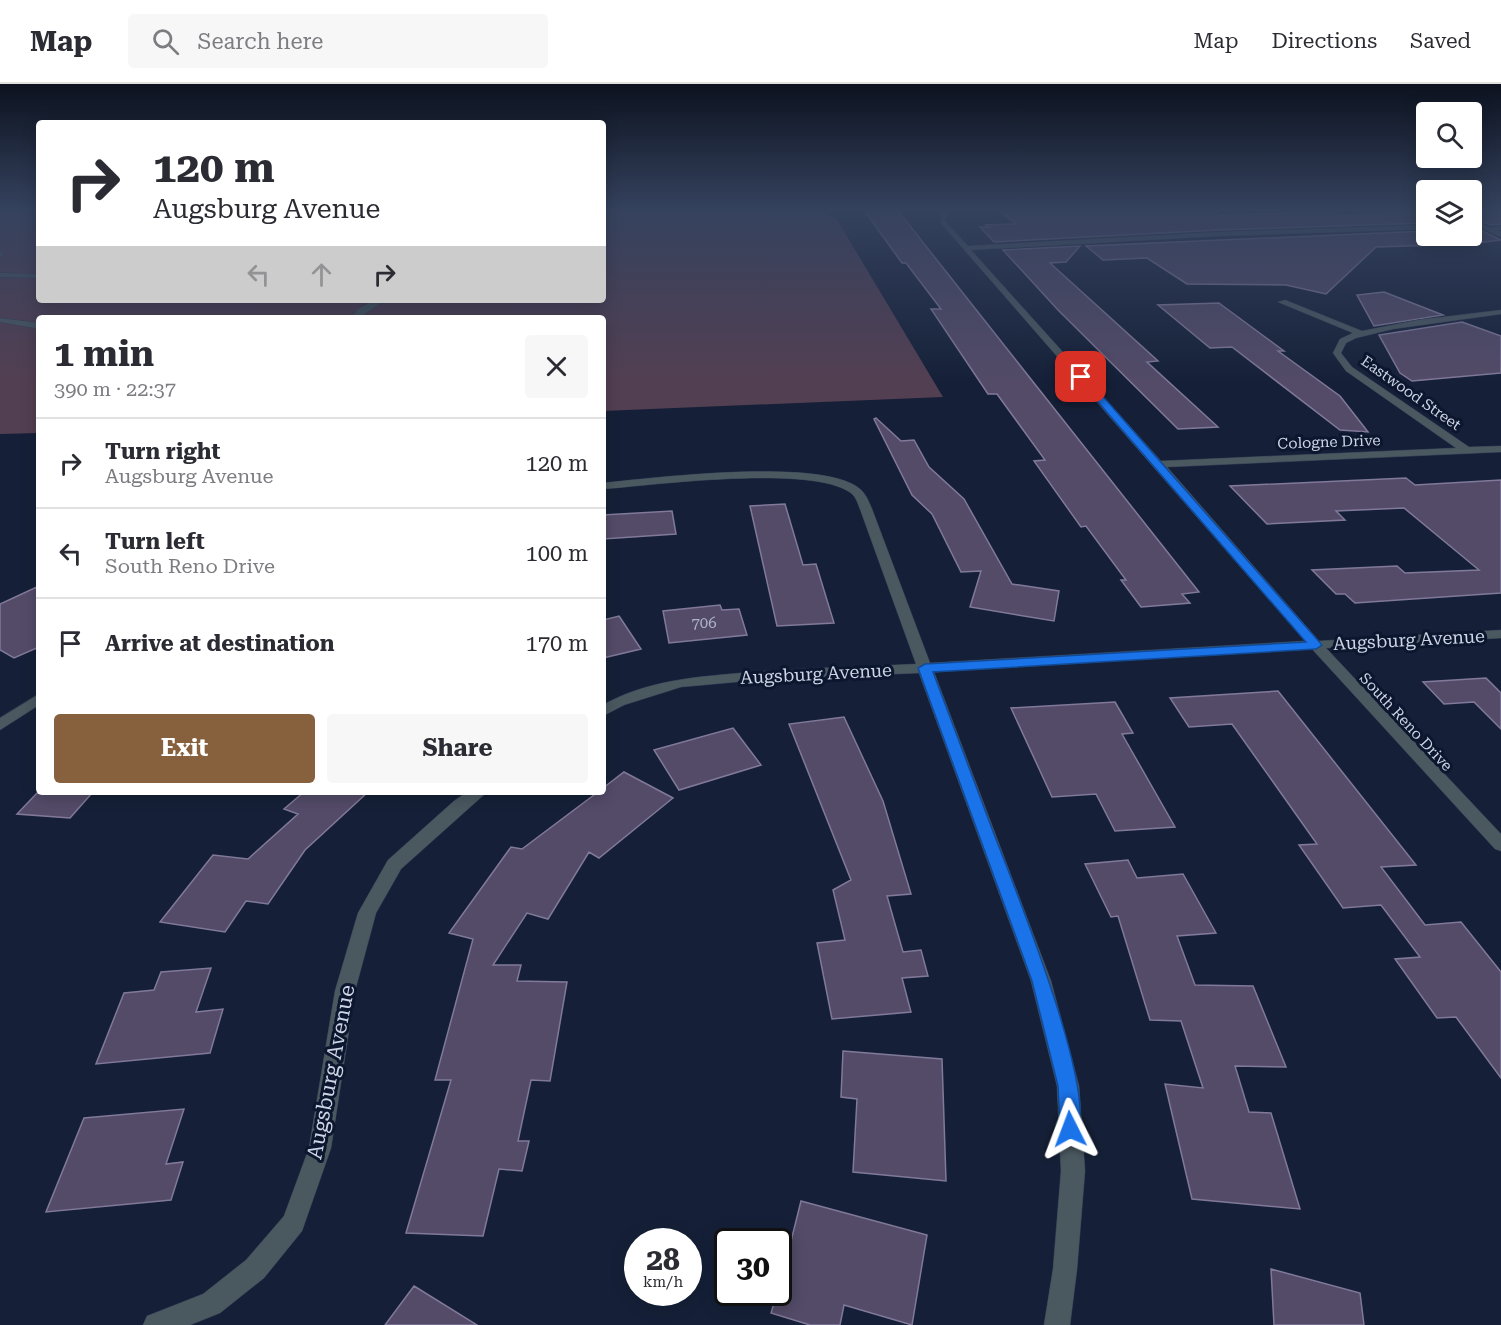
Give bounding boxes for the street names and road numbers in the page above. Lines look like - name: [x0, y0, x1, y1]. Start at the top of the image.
- street label: Eastwood Street: [1358, 352, 1465, 434]
- street label: Cologne Drive: [1277, 431, 1381, 453]
- street label: Augsburg Avenue: [1333, 625, 1485, 654]
- street label: Augsburg Avenue: [740, 659, 892, 688]
- street label: South Reno Drive: [1356, 669, 1456, 775]
- street label: Augsburg Avenue: [302, 983, 360, 1161]

